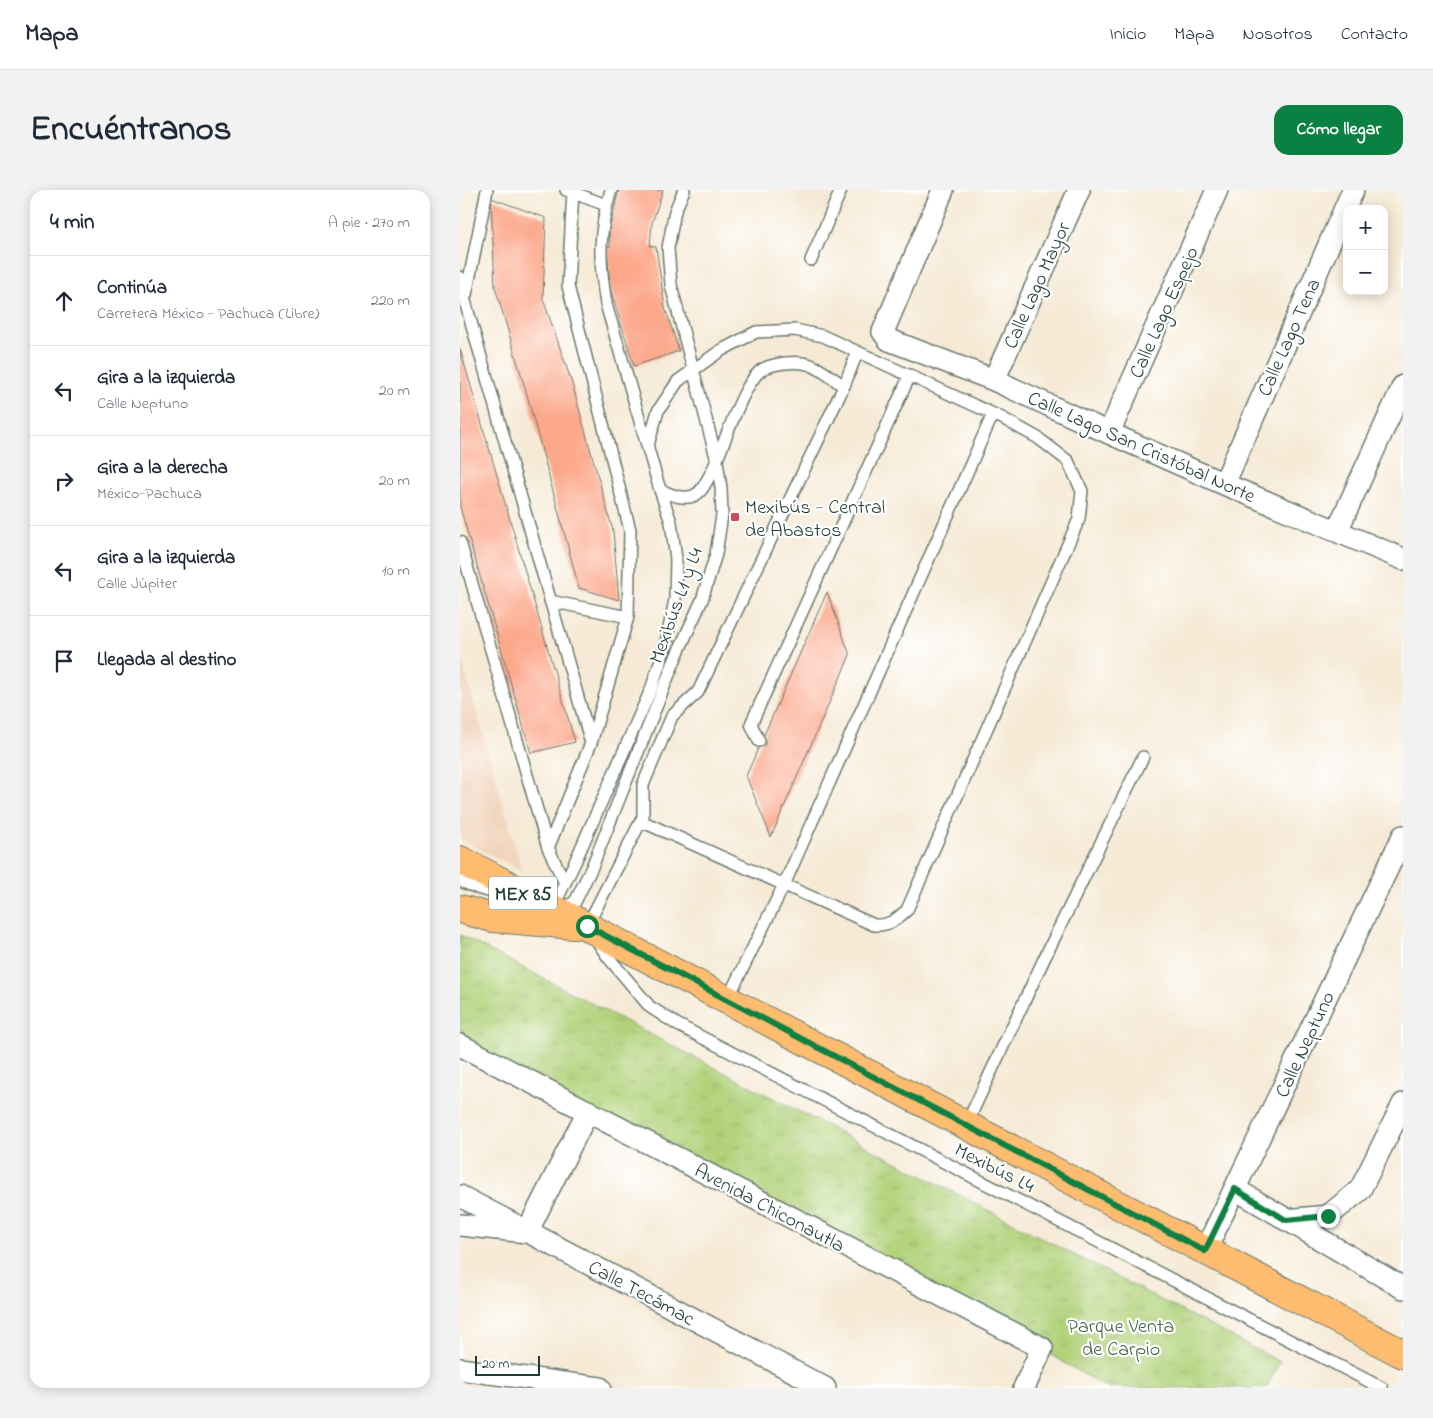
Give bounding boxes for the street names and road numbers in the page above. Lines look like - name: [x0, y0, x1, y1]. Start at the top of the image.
- street label: Calle Lago Mayor: [997, 217, 1080, 355]
- street label: Calle Lago Espejo: [1123, 242, 1208, 384]
- street label: Calle Lago Tena: [1251, 275, 1330, 402]
- street label: Calle Lago San Cristóbal Norte: [1022, 385, 1260, 513]
- street label: Mexibús L1 y L4: [643, 544, 712, 668]
- road number: MEX 85: [489, 876, 557, 910]
- street label: Calle Neptuno: [1269, 987, 1344, 1103]
- street label: Mexibús L4: [949, 1137, 1039, 1202]
- street label: Avenida Chiconautla: [689, 1157, 849, 1261]
- street label: Calle Tecámac: [582, 1254, 699, 1335]

